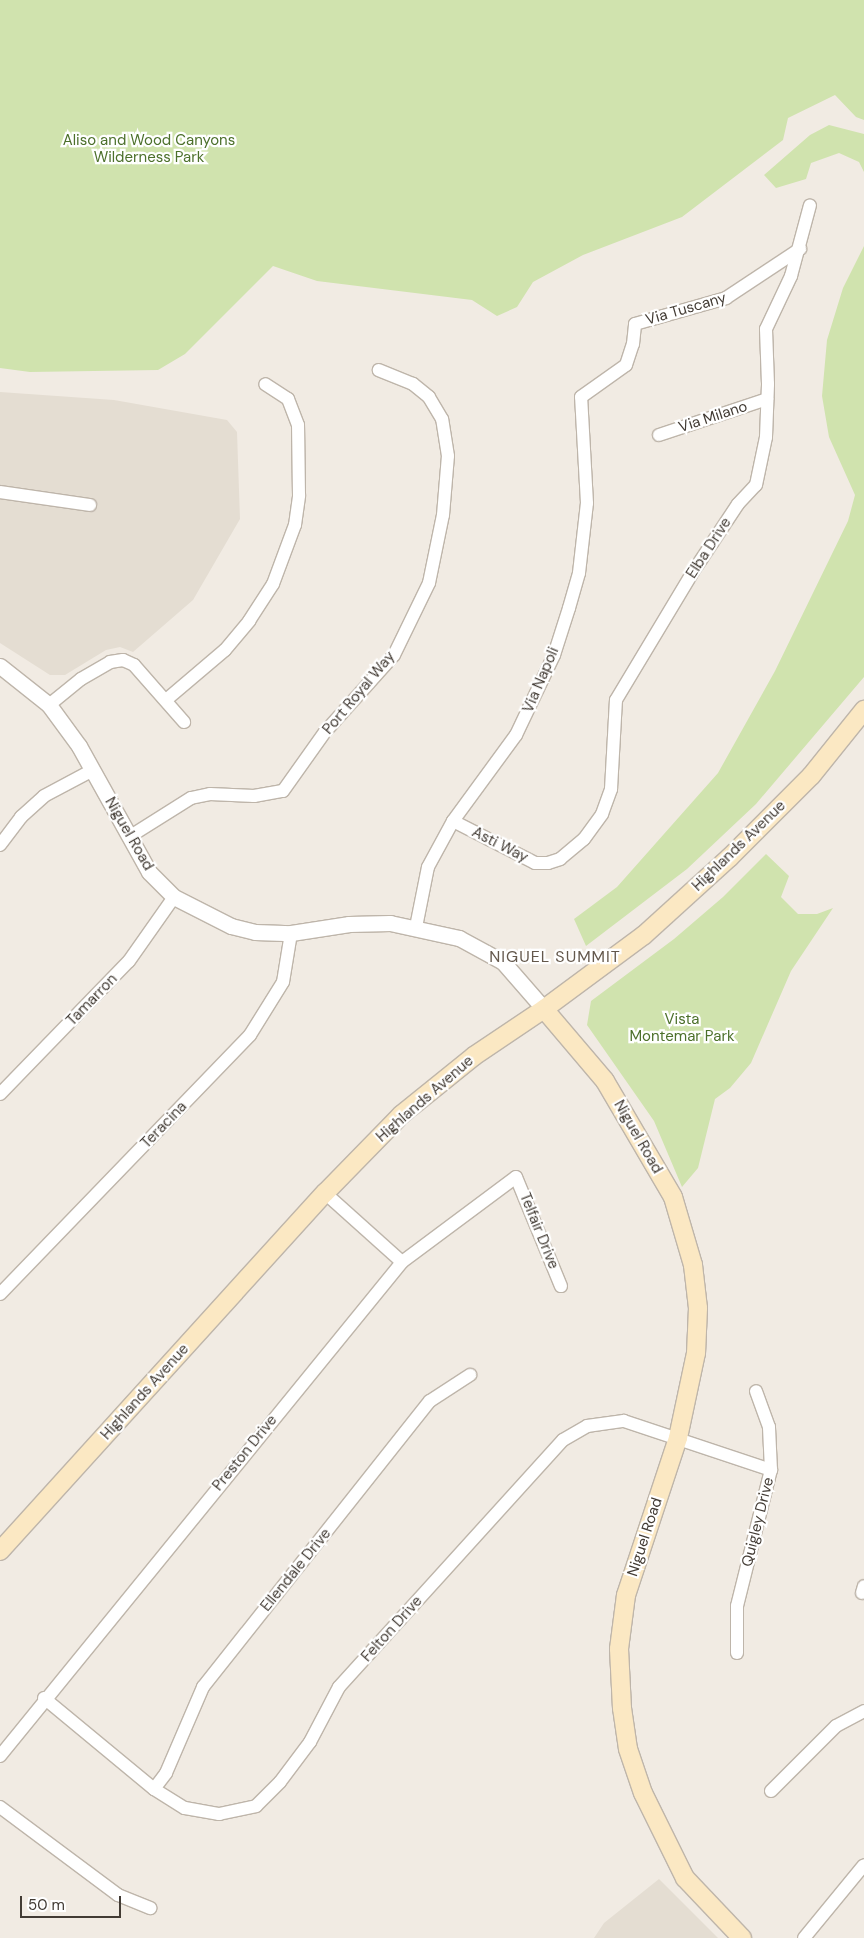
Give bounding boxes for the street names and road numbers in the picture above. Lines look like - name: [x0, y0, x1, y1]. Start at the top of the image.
- street label: Via Tuscany: [644, 289, 728, 329]
- street label: Via Milano: [676, 397, 750, 437]
- street label: Elba Drive: [683, 514, 735, 582]
- street label: Via Napoli: [519, 644, 563, 716]
- street label: Port Royal Way: [319, 648, 399, 738]
- street label: Niguel Road: [101, 794, 157, 874]
- street label: Highlands Avenue: [689, 797, 789, 895]
- street label: Asti Way: [469, 823, 531, 867]
- street label: Tamarron: [63, 970, 121, 1030]
- street label: Highlands Avenue: [373, 1052, 477, 1146]
- street label: Niguel Road: [610, 1097, 666, 1177]
- street label: Teracina: [137, 1098, 191, 1152]
- street label: Telfair Drive: [516, 1190, 562, 1272]
- street label: Highlands Avenue: [97, 1340, 193, 1444]
- street label: Preston Drive: [209, 1411, 281, 1495]
- street label: Quigley Drive: [738, 1475, 778, 1569]
- street label: Niguel Road: [624, 1495, 666, 1579]
- street label: Ellendale Drive: [257, 1525, 335, 1615]
- street label: Felton Drive: [358, 1592, 426, 1666]

